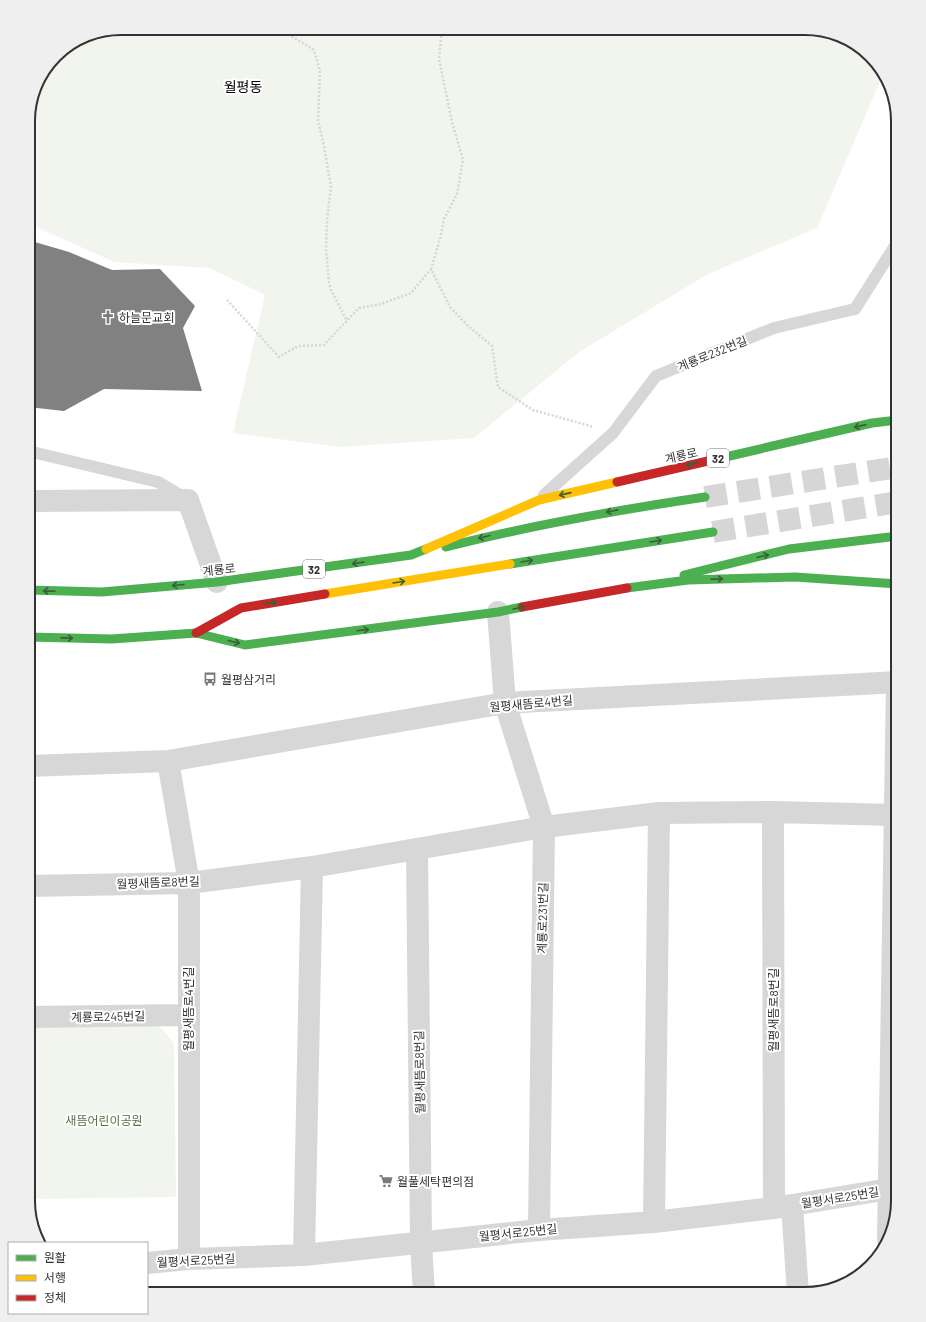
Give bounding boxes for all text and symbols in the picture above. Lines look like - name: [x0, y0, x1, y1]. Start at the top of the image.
- district label: 월평동: [224, 78, 262, 95]
- church icon: 하늘문교회: [100, 309, 116, 325]
- place label: 하늘문교회: [119, 310, 174, 324]
- street label: 계룡로232번길: [675, 333, 749, 373]
- one-way arrow: [853, 423, 866, 430]
- street label: 계룡로: [663, 444, 699, 466]
- road number: 32: [707, 449, 729, 467]
- one-way arrow: [686, 461, 699, 469]
- one-way arrow: [559, 490, 572, 498]
- one-way arrow: [605, 508, 618, 516]
- one-way arrow: [478, 534, 491, 542]
- one-way arrow: [649, 537, 662, 545]
- one-way arrow: [757, 551, 770, 559]
- one-way arrow: [520, 557, 533, 565]
- one-way arrow: [352, 559, 365, 567]
- street label: 계룡로: [202, 560, 236, 578]
- road number: 32: [303, 560, 325, 578]
- one-way arrow: [710, 575, 723, 583]
- one-way arrow: [392, 578, 405, 586]
- one-way arrow: [172, 582, 185, 589]
- one-way arrow: [43, 587, 56, 594]
- one-way arrow: [264, 599, 277, 607]
- one-way arrow: [512, 604, 525, 612]
- one-way arrow: [356, 626, 369, 633]
- one-way arrow: [60, 634, 73, 642]
- one-way arrow: [227, 639, 240, 646]
- bus stop icon: 월평삼거리: [202, 671, 218, 687]
- place label: 월평삼거리: [221, 672, 276, 686]
- street label: 월평새뜸로4번길: [489, 692, 573, 714]
- street label: 월평새뜸로8번길: [116, 874, 200, 890]
- street label: 계룡로231번길: [534, 882, 550, 954]
- street label: 월평새뜸로4번길: [181, 967, 195, 1051]
- street label: 월평새뜸로8번길: [766, 968, 780, 1052]
- street label: 계룡로245번길: [71, 1008, 145, 1024]
- street label: 월평새뜸로8번길: [411, 1030, 427, 1114]
- park label: 새뜸어린이공원: [65, 1113, 143, 1127]
- supermarket icon: 월풀세탁편의점: [378, 1173, 394, 1189]
- place label: 월풀세탁편의점: [397, 1174, 474, 1188]
- street label: 월평서로25번길: [800, 1184, 880, 1210]
- street label: 월평서로25번길: [478, 1221, 558, 1243]
- legend: [8, 1242, 148, 1314]
- text: 원활: [44, 1250, 66, 1264]
- street label: 월평서로25번길: [156, 1251, 236, 1269]
- text: 서행: [44, 1270, 66, 1284]
- text: 정체: [44, 1290, 66, 1304]

